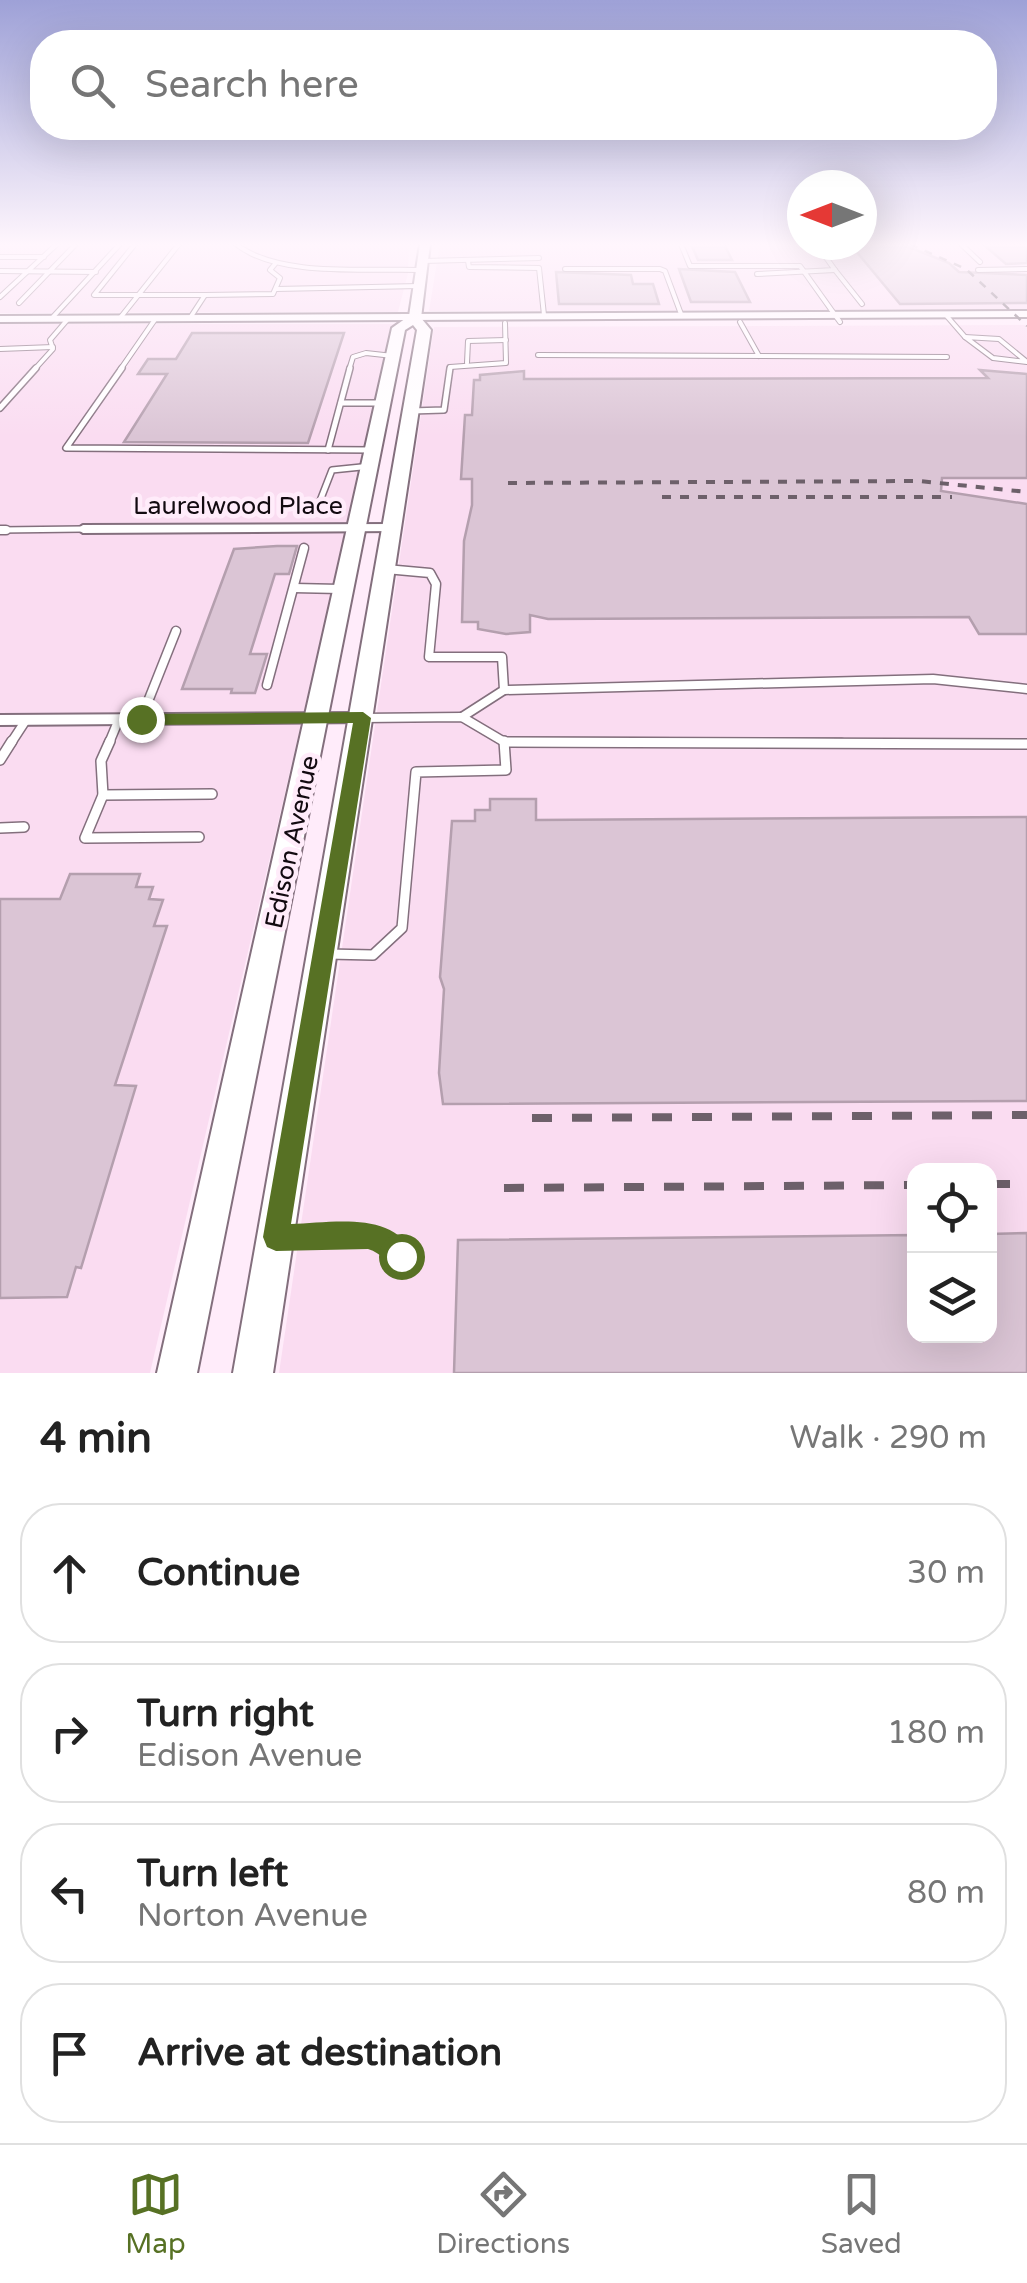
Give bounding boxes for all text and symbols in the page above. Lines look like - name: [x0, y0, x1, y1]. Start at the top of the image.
- search box: [30, 30, 997, 140]
- icon: search: [65, 58, 120, 113]
- text: Search here: [145, 62, 359, 108]
- north arrow: [787, 170, 877, 260]
- street label: Laurelwood Place: [133, 491, 343, 521]
- route end: [119, 697, 165, 743]
- street label: Edison Avenue: [259, 753, 325, 931]
- map controls: [907, 1163, 997, 1343]
- button: locate: [907, 1163, 997, 1253]
- route start: [379, 1234, 425, 1280]
- button: layers: [907, 1253, 997, 1343]
- text: 4 min: [40, 1413, 152, 1464]
- text: Walk · 290 m: [790, 1419, 987, 1457]
- icon: ahead: [42, 1546, 97, 1601]
- text: Continue: [137, 1550, 300, 1596]
- text: 30 m: [907, 1554, 985, 1592]
- text: Turn right: [137, 1691, 314, 1737]
- icon: right: [42, 1706, 97, 1761]
- text: 180 m: [887, 1714, 985, 1752]
- text: Edison Avenue: [137, 1737, 362, 1775]
- text: Turn left: [137, 1851, 288, 1897]
- icon: left: [42, 1866, 97, 1921]
- text: 80 m: [907, 1874, 985, 1912]
- text: Norton Avenue: [137, 1897, 368, 1935]
- icon: arrive: [42, 2026, 97, 2081]
- text: Arrive at destination: [137, 2030, 502, 2076]
- tab: Map: [125, 2167, 186, 2261]
- tab: Directions: [436, 2167, 570, 2261]
- tab: Saved: [821, 2167, 902, 2261]

